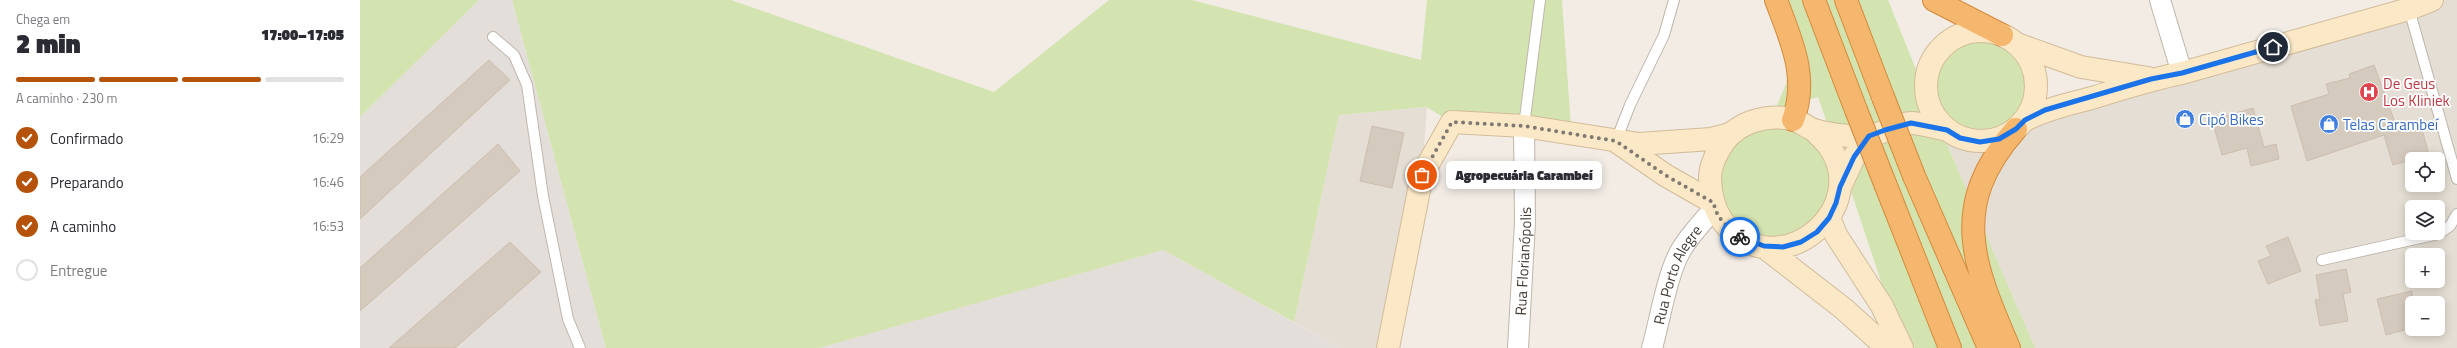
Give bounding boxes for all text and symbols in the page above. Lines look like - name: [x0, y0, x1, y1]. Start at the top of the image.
- text: Chega em: [16, 9, 70, 29]
- text: 17:00–17:05: [261, 23, 344, 46]
- text: 2 min: [16, 24, 81, 63]
- pin: [2256, 30, 2290, 64]
- icon: home: [2262, 36, 2284, 58]
- place label: De Geus Los Kliniek: [2383, 72, 2450, 112]
- hospital icon: De Geus Los Kliniek: [2358, 81, 2380, 103]
- text: A caminho · 230 m: [16, 88, 117, 108]
- shop icon: Cipó Bikes: [2174, 108, 2196, 130]
- place label: Cipó Bikes: [2199, 108, 2264, 131]
- shop icon: Telas Carambeí: [2318, 113, 2340, 135]
- place label: Telas Carambeí: [2343, 113, 2440, 136]
- icon: check: [16, 127, 38, 149]
- text: Confirmado: [50, 127, 123, 150]
- text: 16:29: [312, 128, 344, 148]
- map controls: [2405, 152, 2445, 336]
- button: locate: [2405, 152, 2445, 192]
- pin: [1405, 158, 1439, 192]
- callout: Agropecuária Carambeí: [1446, 161, 1602, 189]
- icon: bag: [1411, 164, 1433, 186]
- text: Agropecuária Carambeí: [1455, 165, 1593, 185]
- icon: check: [16, 171, 38, 193]
- text: Preparando: [50, 171, 124, 194]
- text: 16:46: [312, 172, 344, 192]
- button: layers: [2405, 200, 2445, 240]
- street label: Rua Florianópolis: [1508, 207, 1537, 316]
- icon: check: [16, 215, 38, 237]
- text: A caminho: [50, 215, 116, 238]
- text: 16:53: [312, 216, 344, 236]
- courier: [1720, 217, 1760, 257]
- street label: Rua Porto Alegre: [1647, 219, 1707, 327]
- icon: bike: [1729, 226, 1751, 248]
- button: +: [2405, 248, 2445, 288]
- text: Entregue: [50, 259, 107, 282]
- button: −: [2405, 296, 2445, 336]

